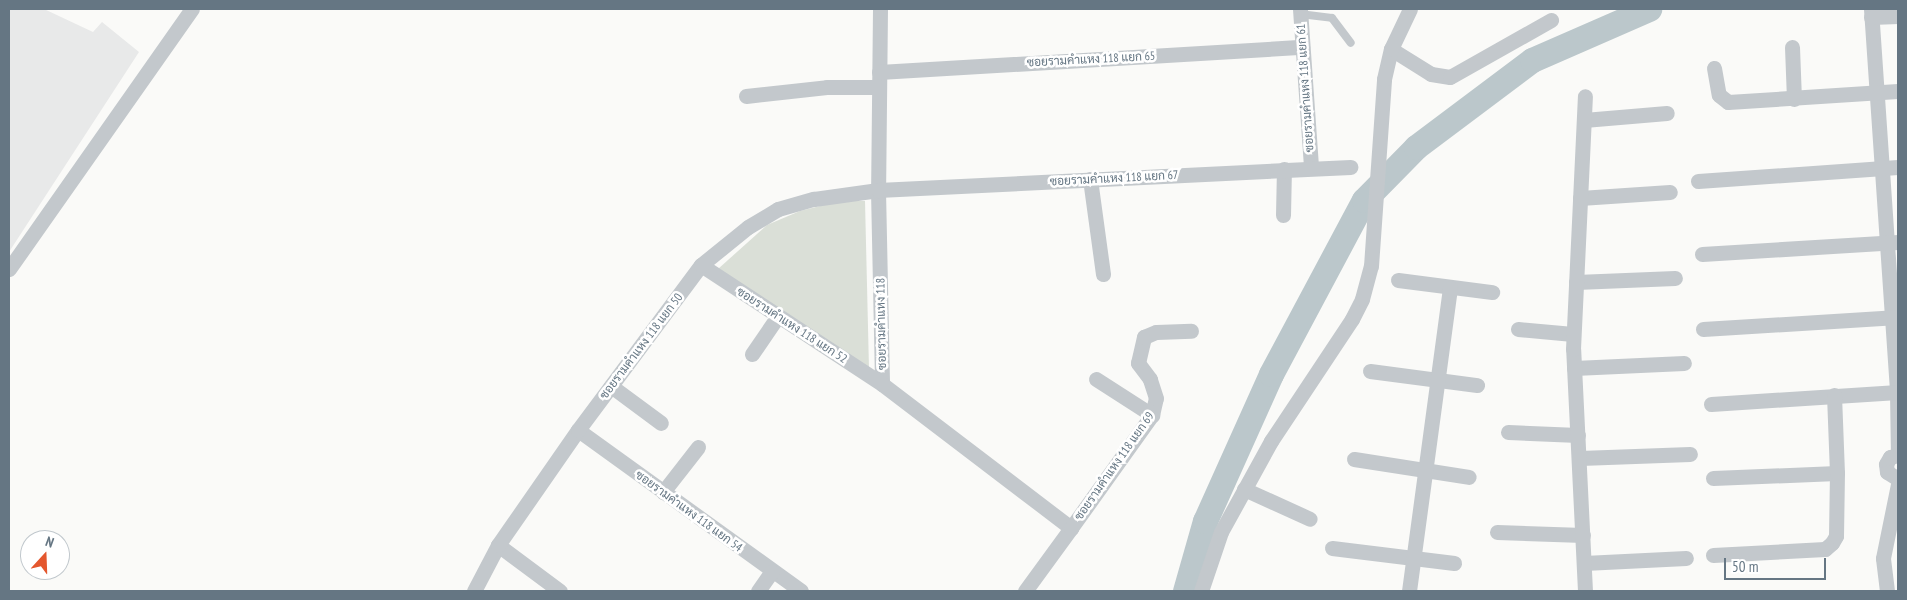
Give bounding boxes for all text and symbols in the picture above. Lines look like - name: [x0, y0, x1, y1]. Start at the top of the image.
- street label: ซอยรามคำแหง 118 แยก 61: [1293, 23, 1317, 153]
- street label: ซอยรามคำแหง 118 แยก 65: [1026, 48, 1156, 70]
- street label: ซอยรามคำแหง 118 แยก 67: [1049, 167, 1179, 189]
- street label: ซอยรามคำแหง 118: [873, 278, 889, 370]
- street label: ซอยรามคำแหง 118 แยก 52: [734, 284, 850, 366]
- street label: ซอยรามคำแหง 118 แยก 50: [597, 290, 685, 402]
- street label: ซอยรามคำแหง 118 แยก 69: [1071, 409, 1157, 523]
- street label: ซอยรามคำแหง 118 แยก 54: [633, 467, 745, 555]
- north arrow: [20, 530, 70, 580]
- text: N: [43, 532, 56, 552]
- scale bar: [1727, 548, 1830, 580]
- text: 50 m: [1732, 557, 1758, 576]

